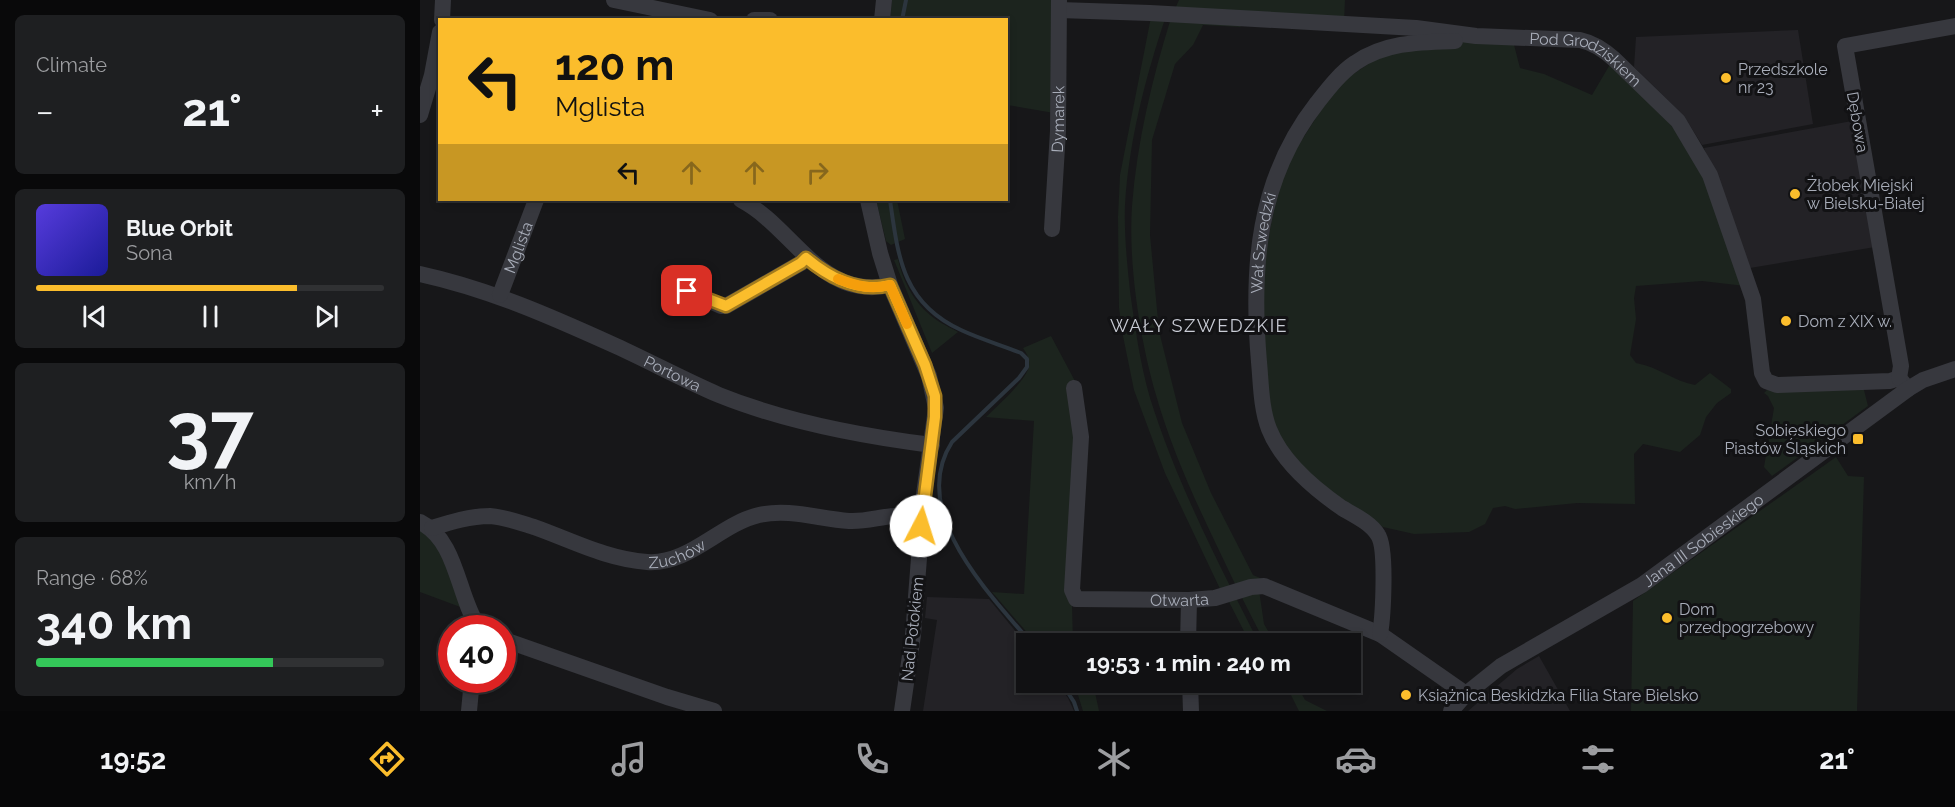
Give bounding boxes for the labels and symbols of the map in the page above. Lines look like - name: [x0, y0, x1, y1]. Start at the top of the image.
- street label: Pod Grodziskiem: [1529, 29, 1645, 91]
- place label: Przedszkole nr 23: [1738, 60, 1828, 97]
- marker: Przedszkole nr 23: [1719, 71, 1733, 85]
- street label: Dymarek: [1048, 85, 1068, 153]
- street label: Dębowa: [1843, 90, 1872, 154]
- place label: Żłobek Miejski w Bielsku-Białej: [1807, 175, 1925, 213]
- marker: Żłobek Miejski w Bielsku-Białej: [1788, 187, 1802, 201]
- street label: Wał Szwedzki: [1247, 190, 1280, 294]
- street label: Mglista: [500, 219, 537, 276]
- pin: [661, 265, 712, 316]
- place label: Dom z XIX w.: [1798, 312, 1892, 331]
- marker: Dom z XIX w.: [1779, 314, 1793, 328]
- district label: WAŁY SZWEDZKIE: [1110, 315, 1288, 336]
- street label: Portowa: [641, 352, 704, 396]
- place label: Sobieskiego Piastów Śląskich: [1724, 421, 1846, 458]
- marker: Sobieskiego Piastów Śląskich: [1851, 432, 1865, 446]
- street label: Jana III Sobieskiego: [1639, 490, 1767, 591]
- position arrow: [889, 494, 953, 558]
- street label: Zuchów: [648, 535, 709, 572]
- street label: Nad Potokiem: [898, 576, 927, 682]
- street label: Otwarta: [1150, 590, 1209, 610]
- place label: Dom przedpogrzebowy: [1679, 600, 1815, 637]
- marker: Dom przedpogrzebowy: [1660, 611, 1674, 625]
- speed limit sign: 40: [438, 615, 516, 693]
- place label: Książnica Beskidzka Filia Stare Bielsko: [1418, 686, 1699, 705]
- marker: Książnica Beskidzka Filia Stare Bielsko: [1399, 688, 1413, 702]

